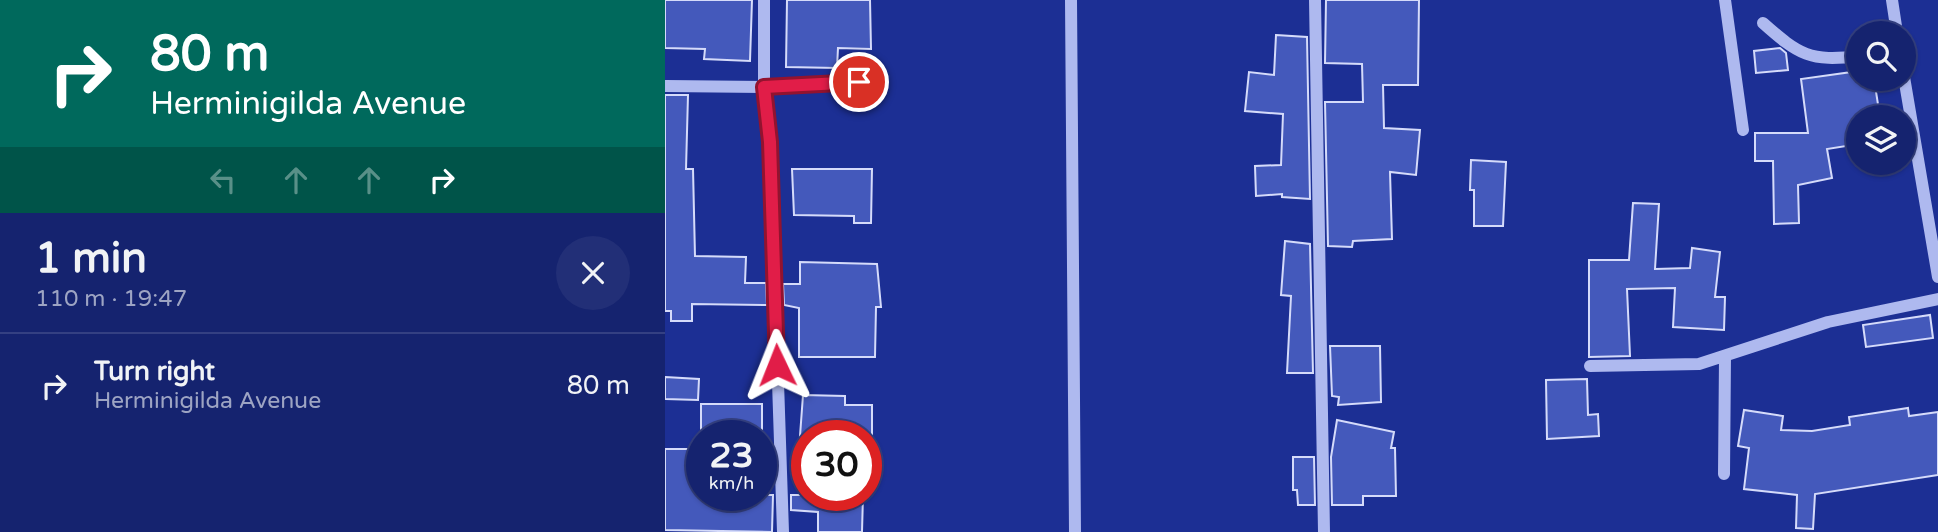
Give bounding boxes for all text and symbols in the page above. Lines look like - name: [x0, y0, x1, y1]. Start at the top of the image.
- map controls: [1846, 21, 1916, 175]
- button: search: [1846, 21, 1916, 91]
- text: 80 m: [150, 25, 269, 84]
- icon: right: [35, 28, 126, 119]
- pin: [829, 52, 889, 112]
- icon: arrive: [840, 63, 878, 101]
- text: Herminigilda Avenue: [150, 85, 466, 123]
- button: layers: [1846, 105, 1916, 175]
- icon: left: [204, 161, 242, 199]
- icon: ahead: [277, 161, 315, 199]
- icon: ahead: [350, 161, 388, 199]
- icon: right: [423, 161, 461, 199]
- text: 1 min: [35, 233, 147, 284]
- button: close: [556, 236, 630, 310]
- text: 110 m · 19:47: [35, 285, 187, 313]
- position arrow: [740, 328, 814, 402]
- text: Turn right: [94, 356, 215, 387]
- icon: right: [35, 367, 73, 405]
- text: 80 m: [567, 370, 630, 401]
- text: Herminigilda Avenue: [94, 387, 321, 415]
- speed limit sign: 30: [791, 420, 882, 511]
- text: 23: [710, 435, 753, 477]
- text: km/h: [709, 472, 754, 494]

